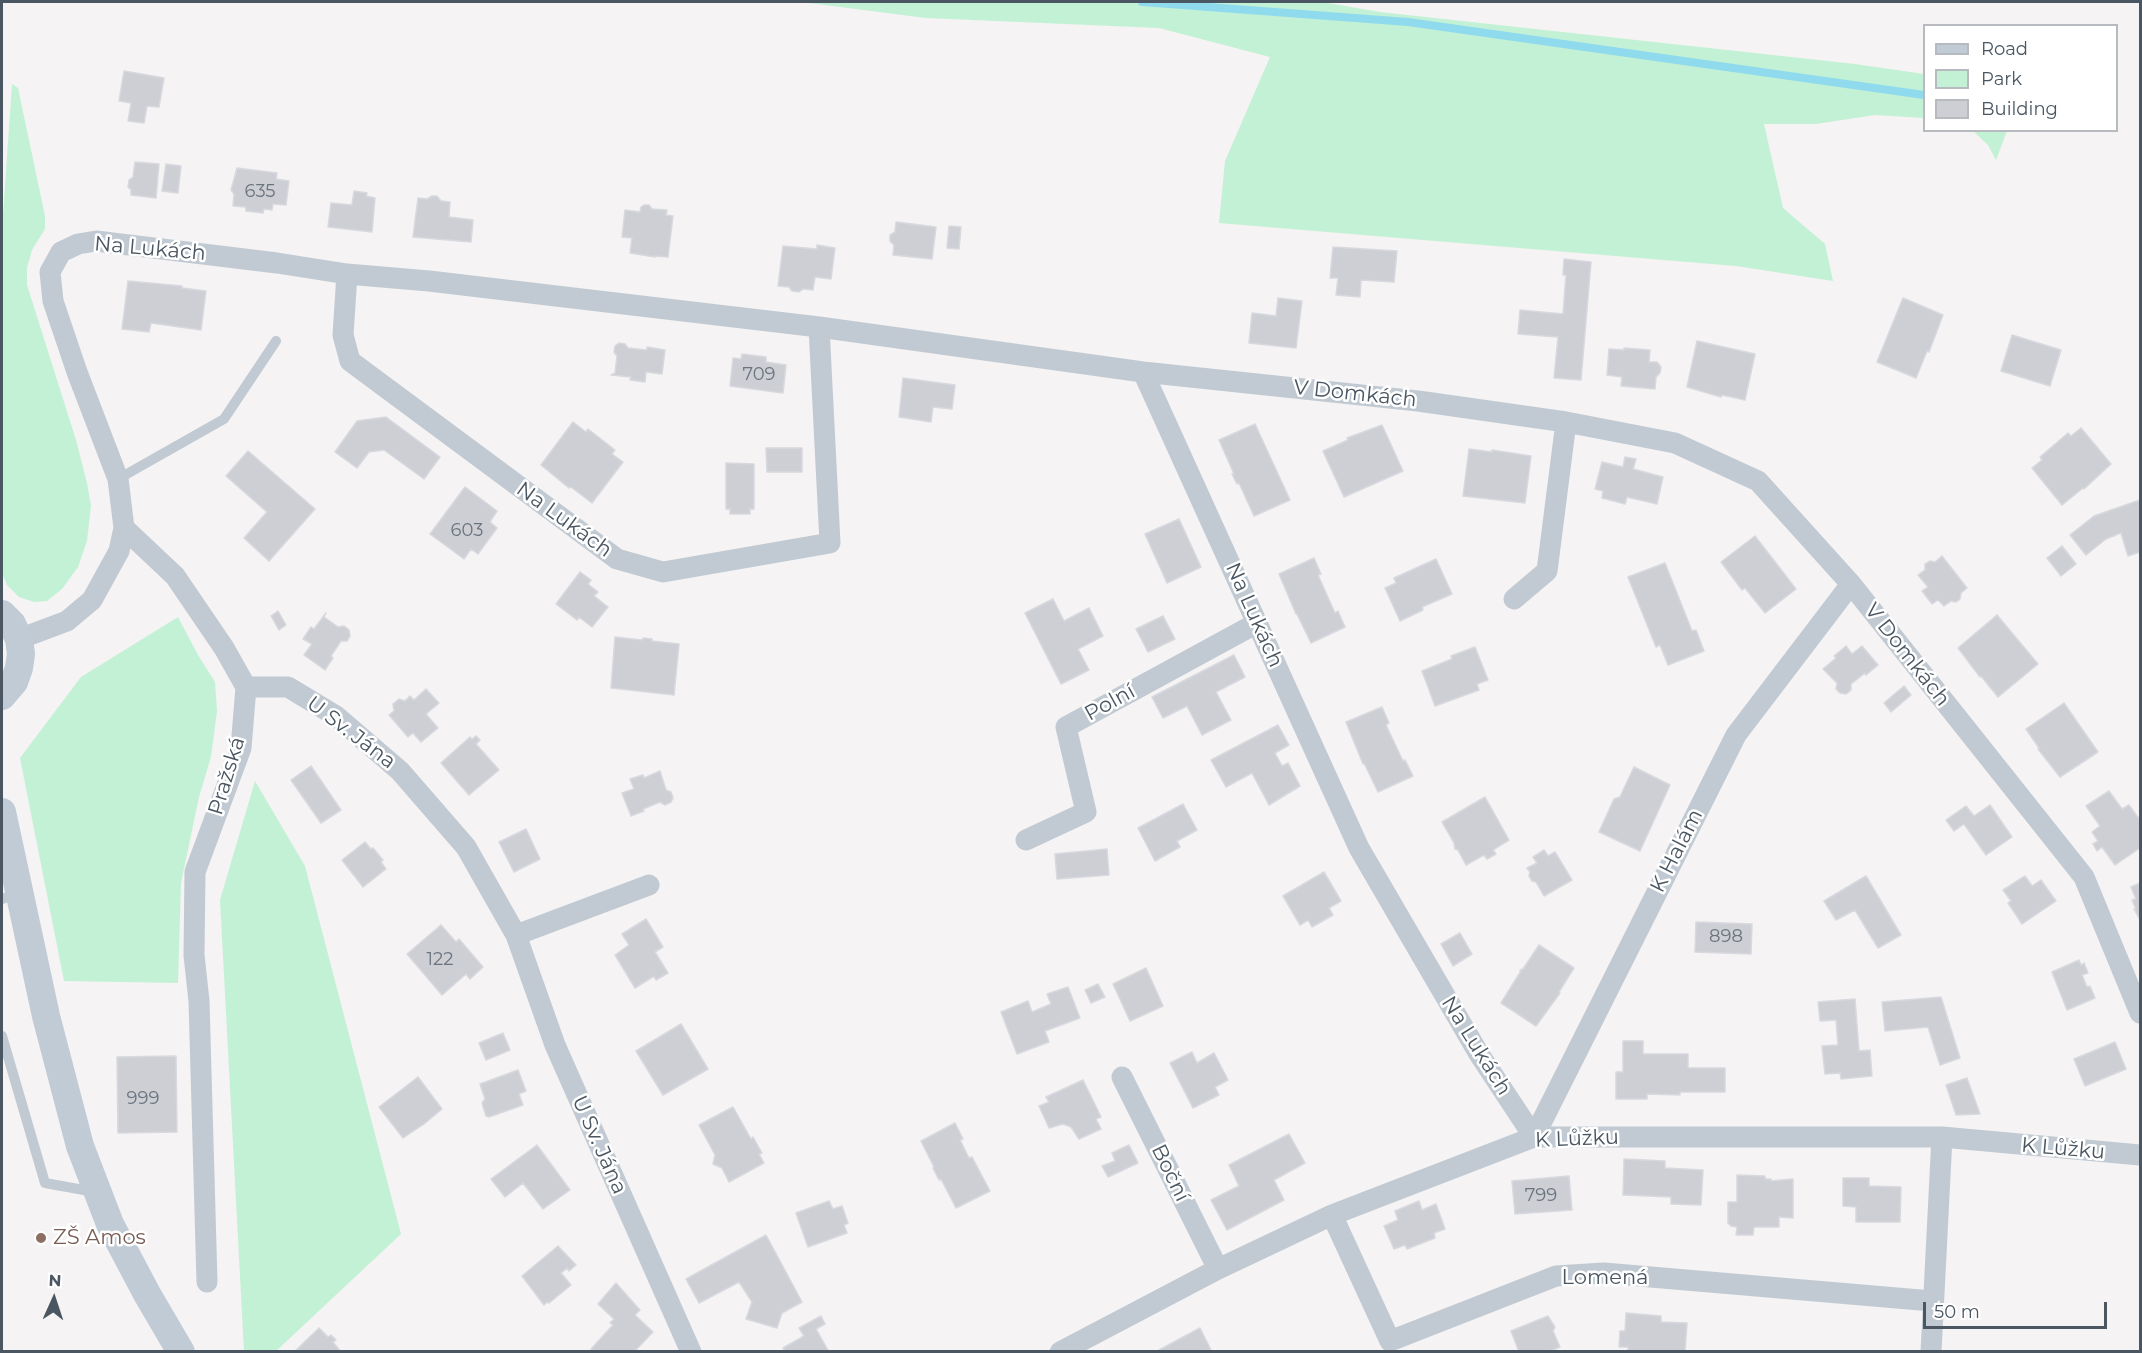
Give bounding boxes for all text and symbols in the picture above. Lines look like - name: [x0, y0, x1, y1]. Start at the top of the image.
- legend: [1923, 24, 2118, 132]
- text: Road: [1981, 38, 2028, 60]
- text: Park: [1981, 68, 2022, 90]
- text: Building: [1981, 98, 2058, 120]
- house number: 635: [244, 181, 276, 203]
- street label: Na Lukách: [93, 232, 207, 266]
- house number: 709: [742, 364, 776, 386]
- street label: V Domkách: [1292, 375, 1418, 413]
- street label: Na Lukách: [511, 477, 617, 563]
- house number: 603: [451, 520, 483, 542]
- street label: Na Lukách: [1220, 559, 1288, 671]
- street label: V Domkách: [1859, 599, 1955, 711]
- street label: Polní: [1081, 679, 1139, 727]
- street label: U Sv. Jána: [302, 691, 400, 775]
- street label: Pražská: [203, 734, 251, 818]
- street label: K Halám: [1645, 805, 1709, 897]
- house number: 898: [1709, 926, 1743, 948]
- house number: 122: [427, 949, 453, 971]
- street label: Na Lukách: [1436, 992, 1516, 1100]
- house number: 999: [127, 1088, 159, 1110]
- street label: U Sv. Jána: [566, 1092, 632, 1198]
- street label: K Lůžku: [1535, 1125, 1619, 1153]
- street label: K Lůžku: [2020, 1133, 2106, 1165]
- street label: Boční: [1145, 1140, 1195, 1206]
- house number: 799: [1525, 1185, 1557, 1207]
- place label: ZŠ Amos: [53, 1225, 146, 1251]
- marker: ZŠ Amos: [34, 1231, 48, 1245]
- street label: Lomená: [1562, 1265, 1648, 1291]
- north arrow: [24, 1269, 84, 1329]
- text: N: [48, 1271, 62, 1290]
- scale bar: [1926, 1290, 2110, 1328]
- text: 50 m: [1934, 1301, 1980, 1323]

